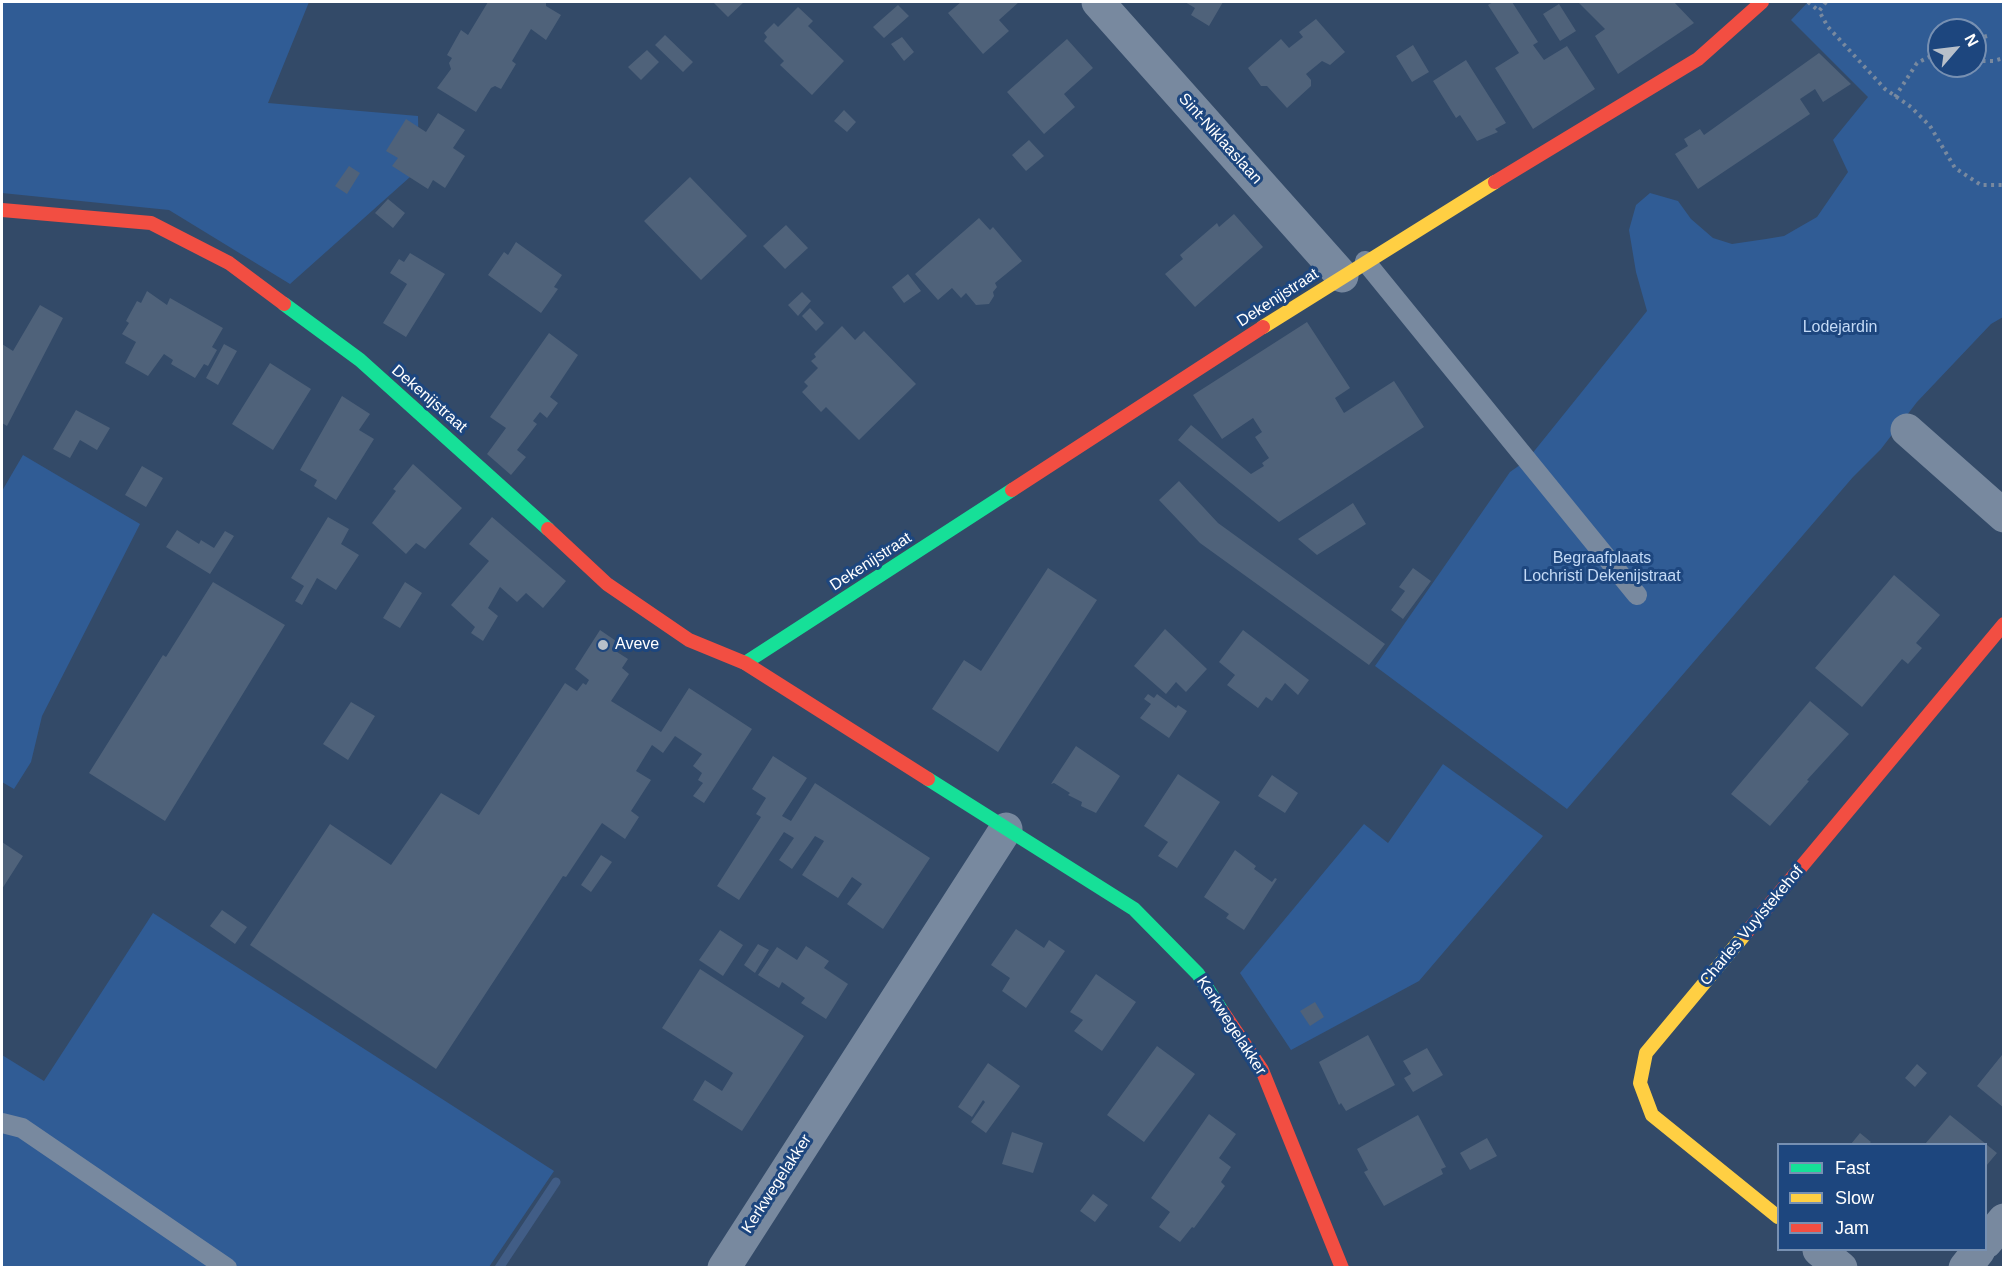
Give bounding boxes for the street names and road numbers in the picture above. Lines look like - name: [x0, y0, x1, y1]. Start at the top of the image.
- street label: Sint-Niklaaslaan: [1174, 90, 1266, 188]
- street label: Dekenijstraat: [1234, 265, 1322, 331]
- street label: Dekenijstraat: [387, 361, 471, 437]
- street label: Dekenijstraat: [827, 529, 915, 595]
- street label: Charles Vuylstekehof: [1696, 862, 1808, 990]
- street label: Kerkwegelakker: [1192, 973, 1270, 1079]
- street label: Kerkwegelakker: [738, 1131, 816, 1237]

